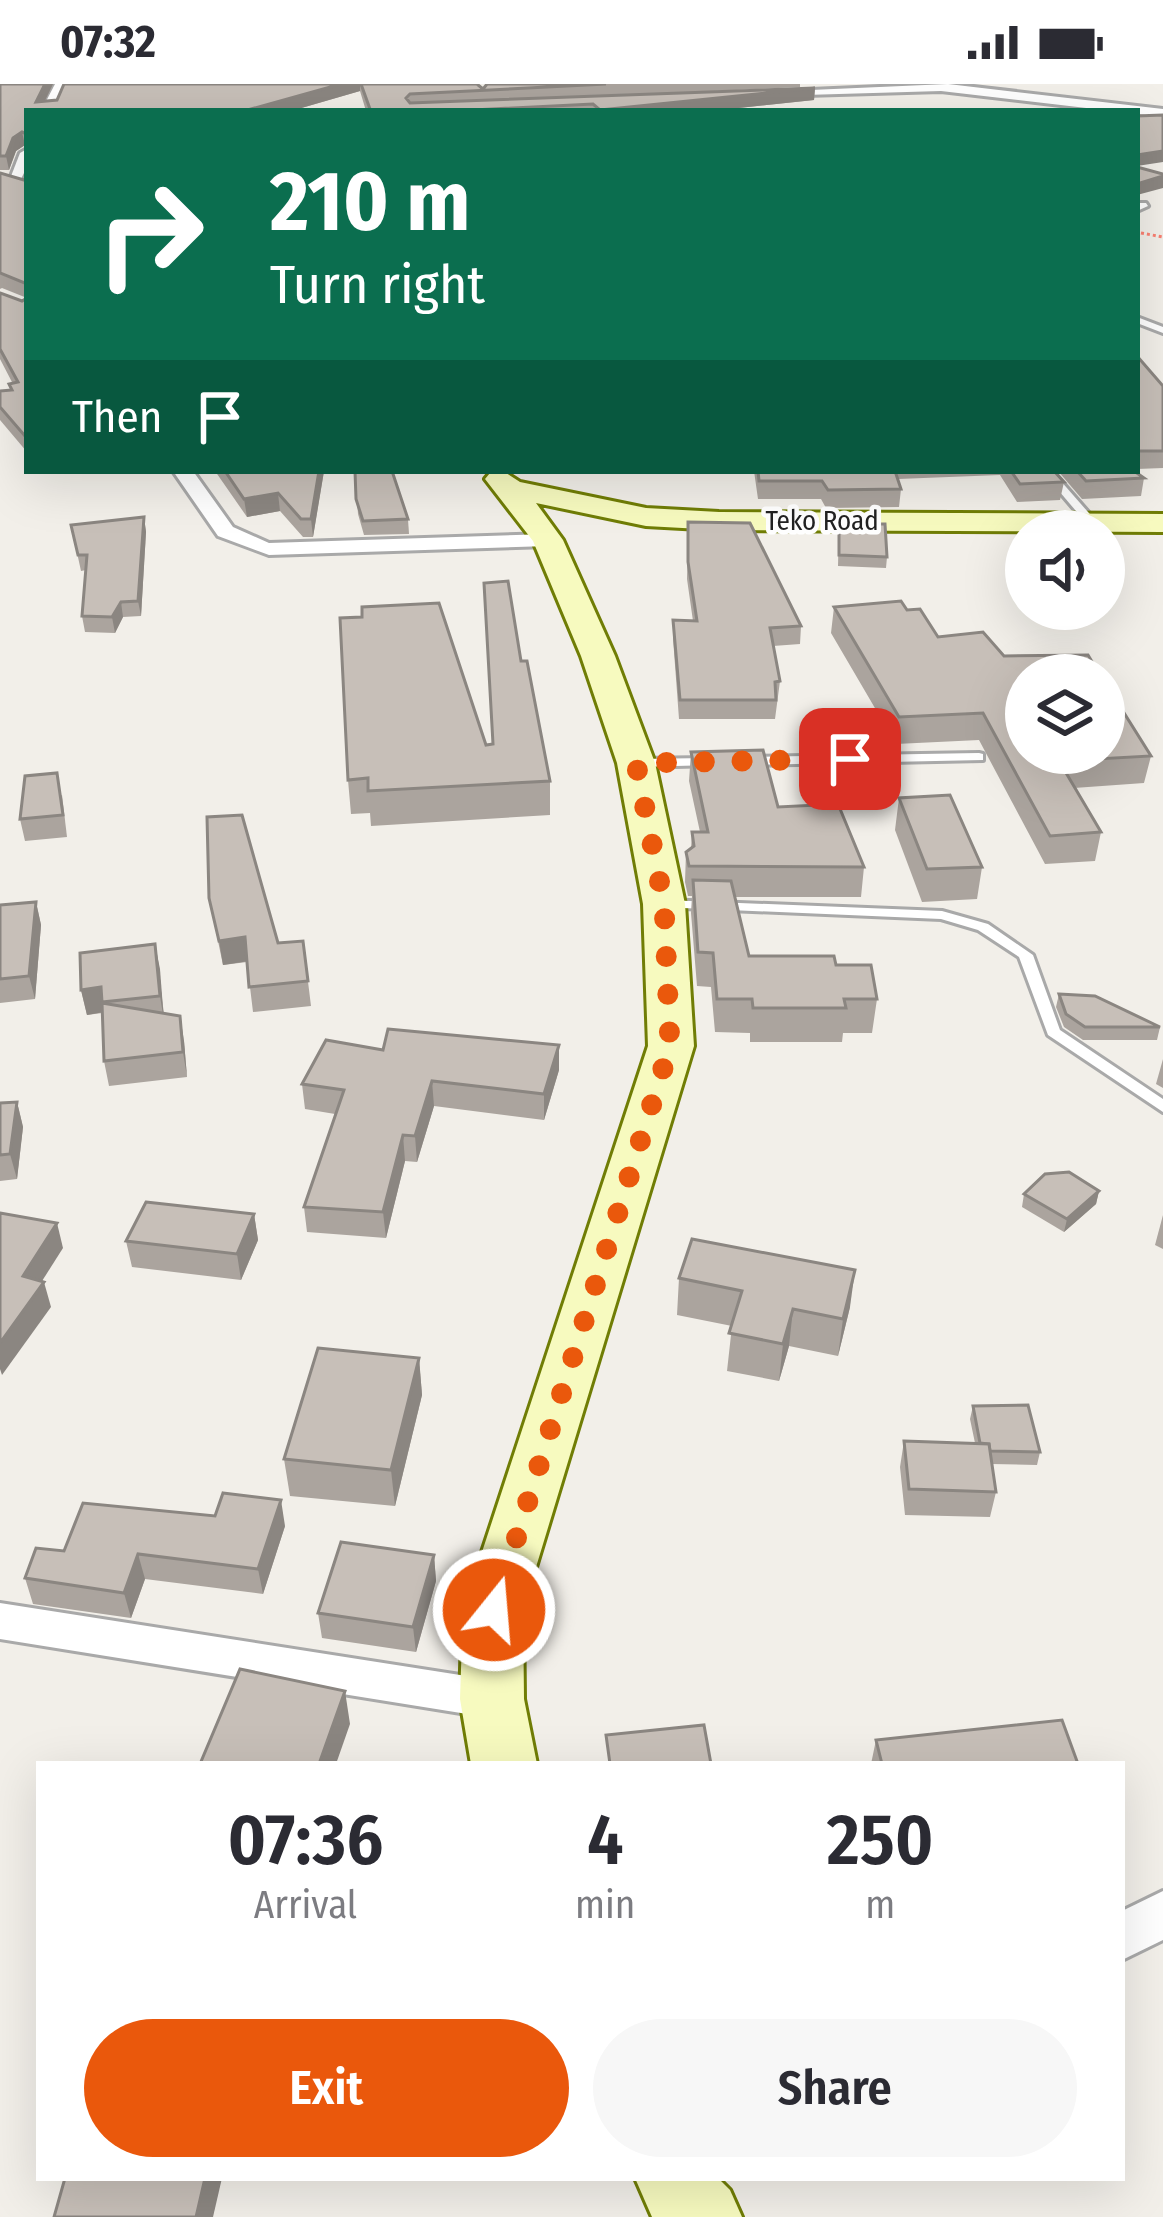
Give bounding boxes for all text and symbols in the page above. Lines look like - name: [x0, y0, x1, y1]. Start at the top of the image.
- text: 07:32: [60, 15, 156, 69]
- text: 210 m: [270, 151, 470, 252]
- icon: right: [72, 156, 228, 312]
- text: Turn right: [270, 253, 485, 317]
- icon: arrive: [187, 384, 253, 450]
- text: Then: [72, 390, 163, 444]
- street label: Teko Road: [765, 505, 879, 537]
- map controls: [1005, 510, 1125, 774]
- button: sound: [1005, 510, 1125, 630]
- button: layers: [1005, 654, 1125, 774]
- pin: [799, 708, 901, 810]
- icon: arrive: [817, 726, 883, 792]
- position arrow: [431, 1547, 557, 1673]
- text: 07:36: [228, 1797, 383, 1883]
- text: 4: [587, 1797, 623, 1883]
- text: 250: [827, 1797, 933, 1883]
- text: Arrival: [254, 1882, 357, 1928]
- text: min: [575, 1882, 635, 1928]
- text: m: [865, 1882, 895, 1928]
- button: Exit: [84, 2019, 569, 2157]
- button: Share: [593, 2019, 1077, 2157]

